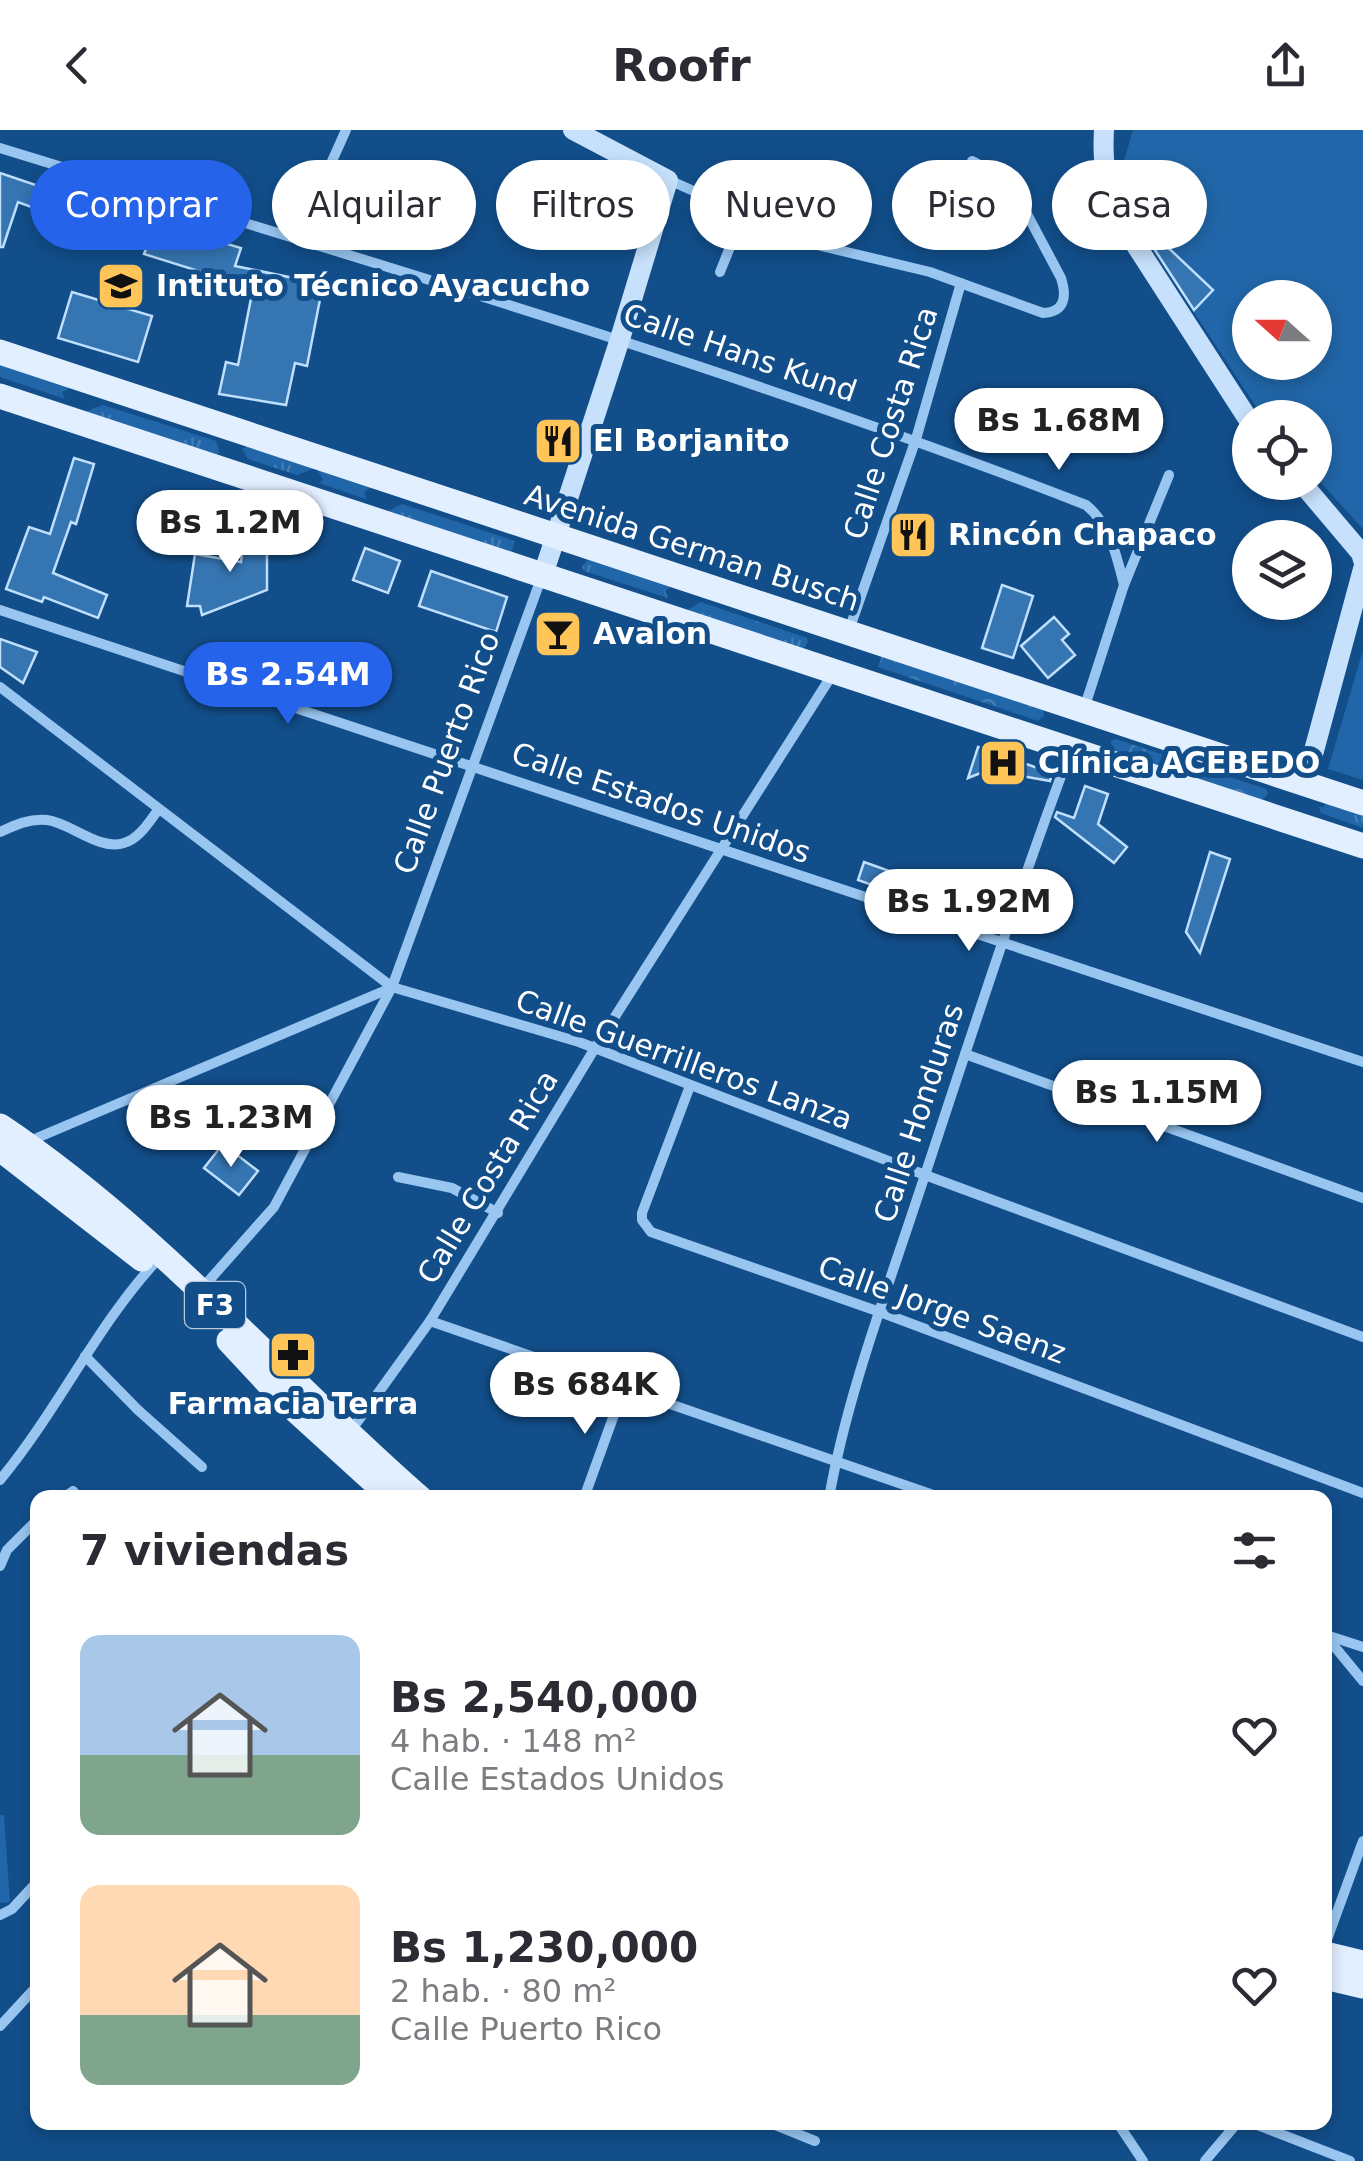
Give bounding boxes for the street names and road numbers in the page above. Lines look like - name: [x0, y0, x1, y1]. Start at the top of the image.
- street label: Calle Hans Kund: [619, 296, 861, 409]
- street label: Calle Costa Rica: [836, 302, 945, 544]
- street label: Avenida German Busch: [520, 477, 864, 618]
- street label: Calle Puerto Rico: [386, 627, 507, 879]
- street label: Calle Estados Unidos: [507, 735, 815, 870]
- street label: Calle Guerrilleros Lanza: [511, 982, 857, 1137]
- street label: Calle Honduras: [867, 999, 970, 1227]
- street label: Calle Costa Rica: [410, 1064, 565, 1290]
- street label: Calle Jorge Saenz: [814, 1249, 1071, 1371]
- road number: F3: [185, 1282, 245, 1328]

